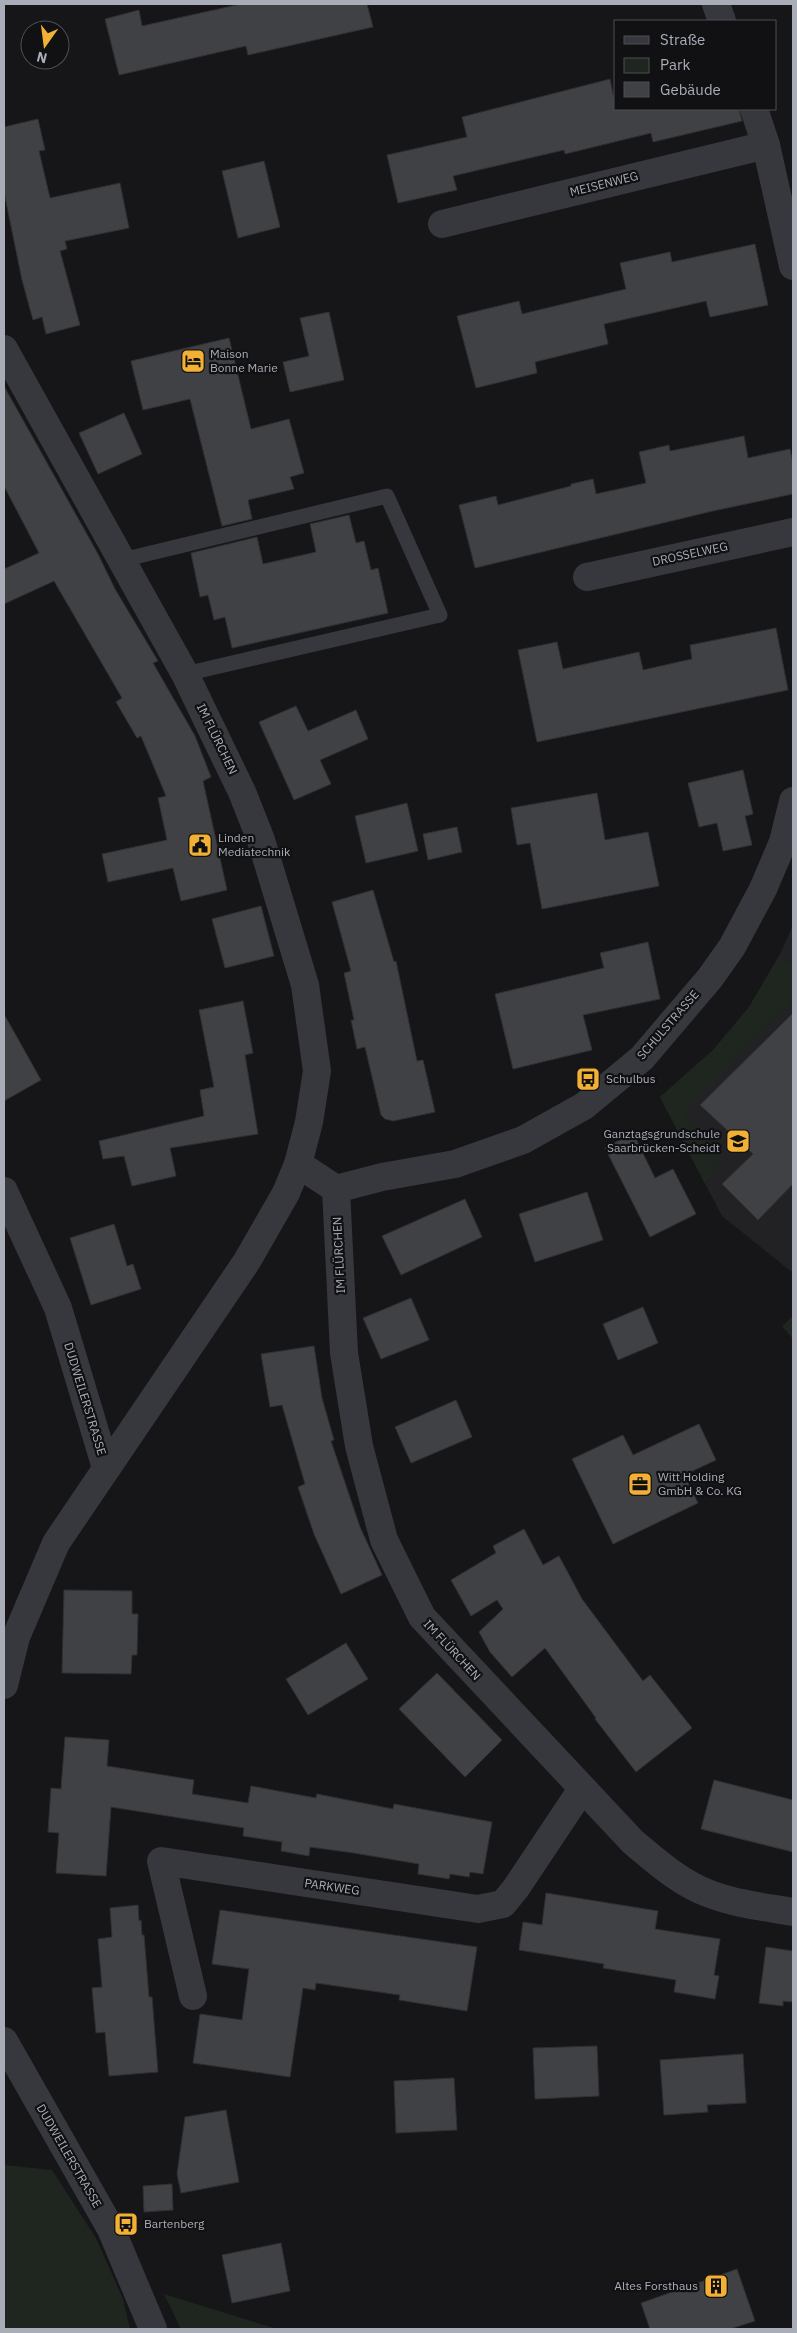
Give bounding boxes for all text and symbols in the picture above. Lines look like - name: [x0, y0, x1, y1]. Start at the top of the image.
- north arrow: [20, 20, 70, 70]
- legend: [614, 20, 777, 110]
- text: Straße: [660, 30, 705, 49]
- text: N: [35, 48, 49, 68]
- text: Park: [660, 55, 690, 74]
- text: Gebäude: [660, 80, 721, 99]
- street label: MEISENWEG: [568, 168, 640, 199]
- place label: Maison Bonne Marie: [210, 346, 278, 375]
- hotel icon: Maison Bonne Marie: [180, 348, 206, 374]
- street label: DROSSELWEG: [651, 538, 729, 569]
- street label: IM FLÜRCHEN: [194, 701, 241, 777]
- place label: Linden Mediatechnik: [218, 830, 291, 859]
- public building icon: Linden Mediatechnik: [187, 832, 213, 858]
- street label: SCHULSTRASSE: [633, 987, 702, 1062]
- bus stop icon: Schulbus: [575, 1066, 601, 1092]
- place label: Schulbus: [606, 1071, 656, 1086]
- place label: Ganztagsgrundschule Saarbrücken-Scheidt: [603, 1126, 720, 1155]
- school or university icon: Ganztagsgrundschule Saarbrücken-Scheidt: [725, 1128, 751, 1154]
- street label: IM FLÜRCHEN: [329, 1216, 348, 1294]
- street label: DUDWEILERSTRASSE: [61, 1341, 110, 1457]
- place label: Witt Holding GmbH & Co. KG: [658, 1469, 742, 1498]
- office icon: Witt Holding GmbH & Co. KG: [627, 1471, 653, 1497]
- street label: IM FLÜRCHEN: [421, 1616, 484, 1683]
- street label: PARKWEG: [303, 1875, 361, 1898]
- street label: DUDWEILERSTRASSE: [34, 2101, 105, 2210]
- bus stop icon: Bartenberg: [113, 2211, 139, 2237]
- place label: Bartenberg: [144, 2216, 205, 2231]
- building icon: Altes Forsthaus: [703, 2273, 729, 2299]
- place label: Altes Forsthaus: [614, 2278, 698, 2293]

